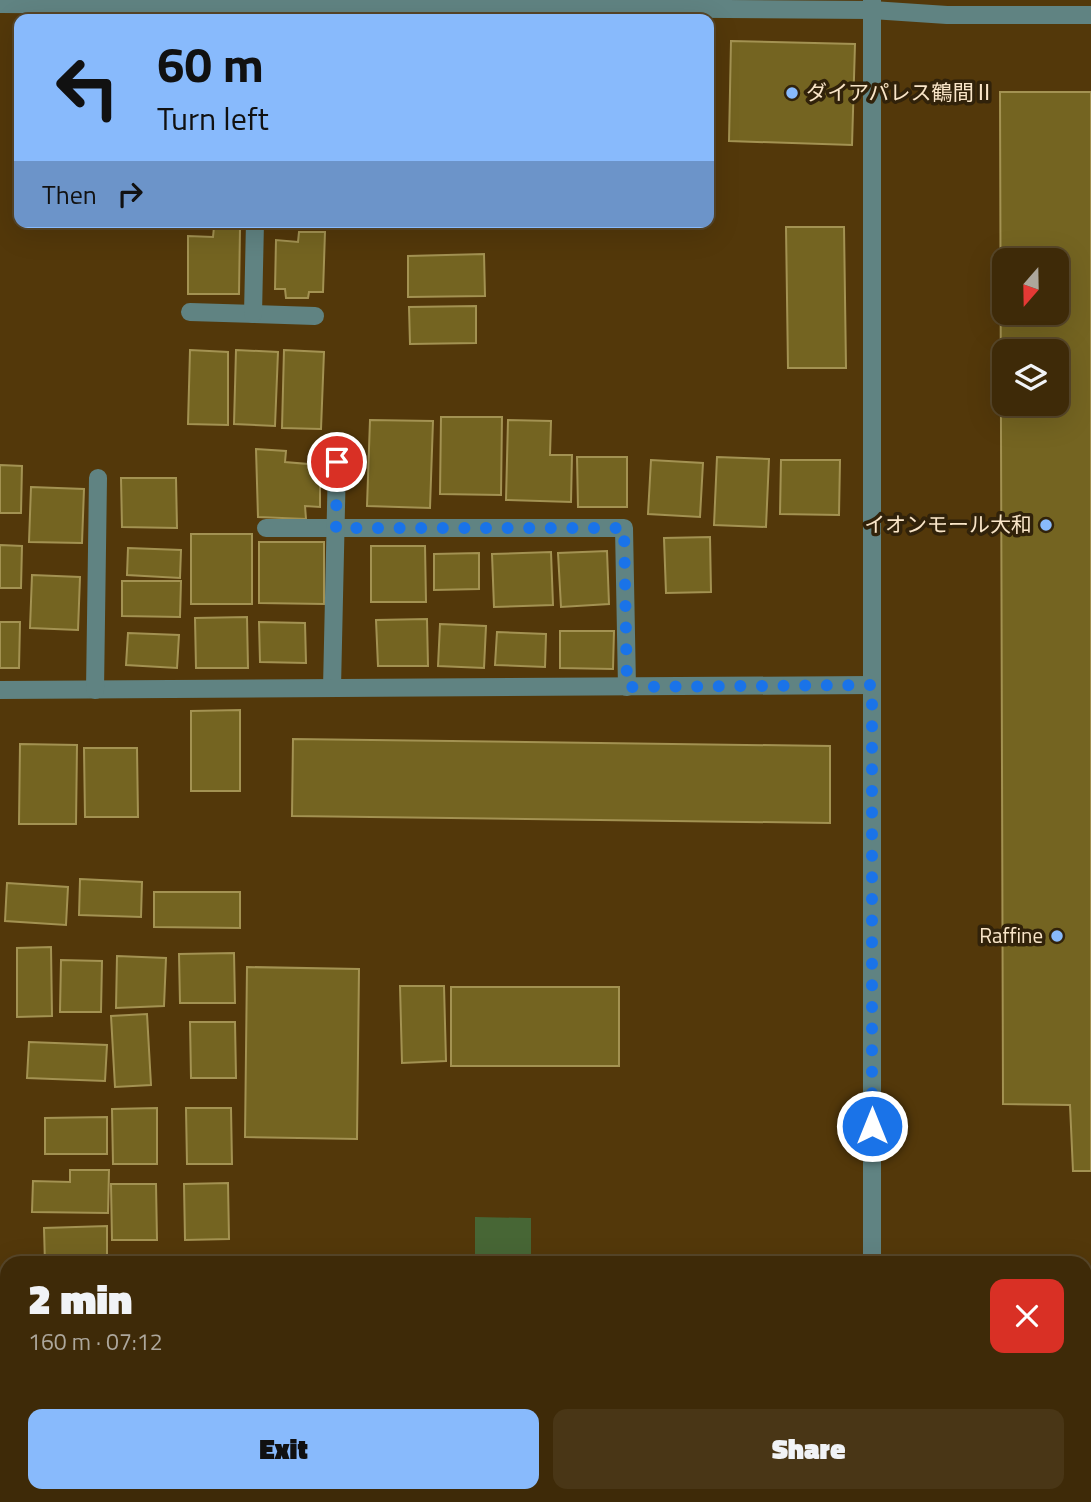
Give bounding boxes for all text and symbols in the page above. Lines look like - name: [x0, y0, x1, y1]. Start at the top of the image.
- text: 60 m: [157, 26, 264, 101]
- icon: left: [42, 42, 133, 133]
- place label: ダイアパレス鶴間Ⅱ: [806, 76, 995, 108]
- marker: ダイアパレス鶴間Ⅱ: [784, 85, 800, 101]
- text: Turn left: [157, 94, 269, 142]
- text: Then: [42, 175, 97, 214]
- icon: right: [111, 175, 149, 213]
- north arrow: [992, 248, 1069, 326]
- map controls: [992, 248, 1069, 416]
- button: layers: [992, 339, 1069, 416]
- pin: [307, 432, 367, 492]
- icon: arrive: [318, 443, 356, 481]
- place label: イオンモール大和: [864, 508, 1032, 540]
- marker: イオンモール大和: [1038, 517, 1054, 533]
- place label: Raffine: [979, 919, 1043, 951]
- marker: Raffine: [1049, 928, 1065, 944]
- position arrow: [835, 1089, 909, 1163]
- text: 2 min: [28, 1266, 132, 1330]
- button: close: [990, 1279, 1064, 1353]
- text: 160 m · 07:12: [28, 1324, 163, 1359]
- button: Exit: [28, 1409, 539, 1489]
- button: Share: [553, 1409, 1064, 1489]

